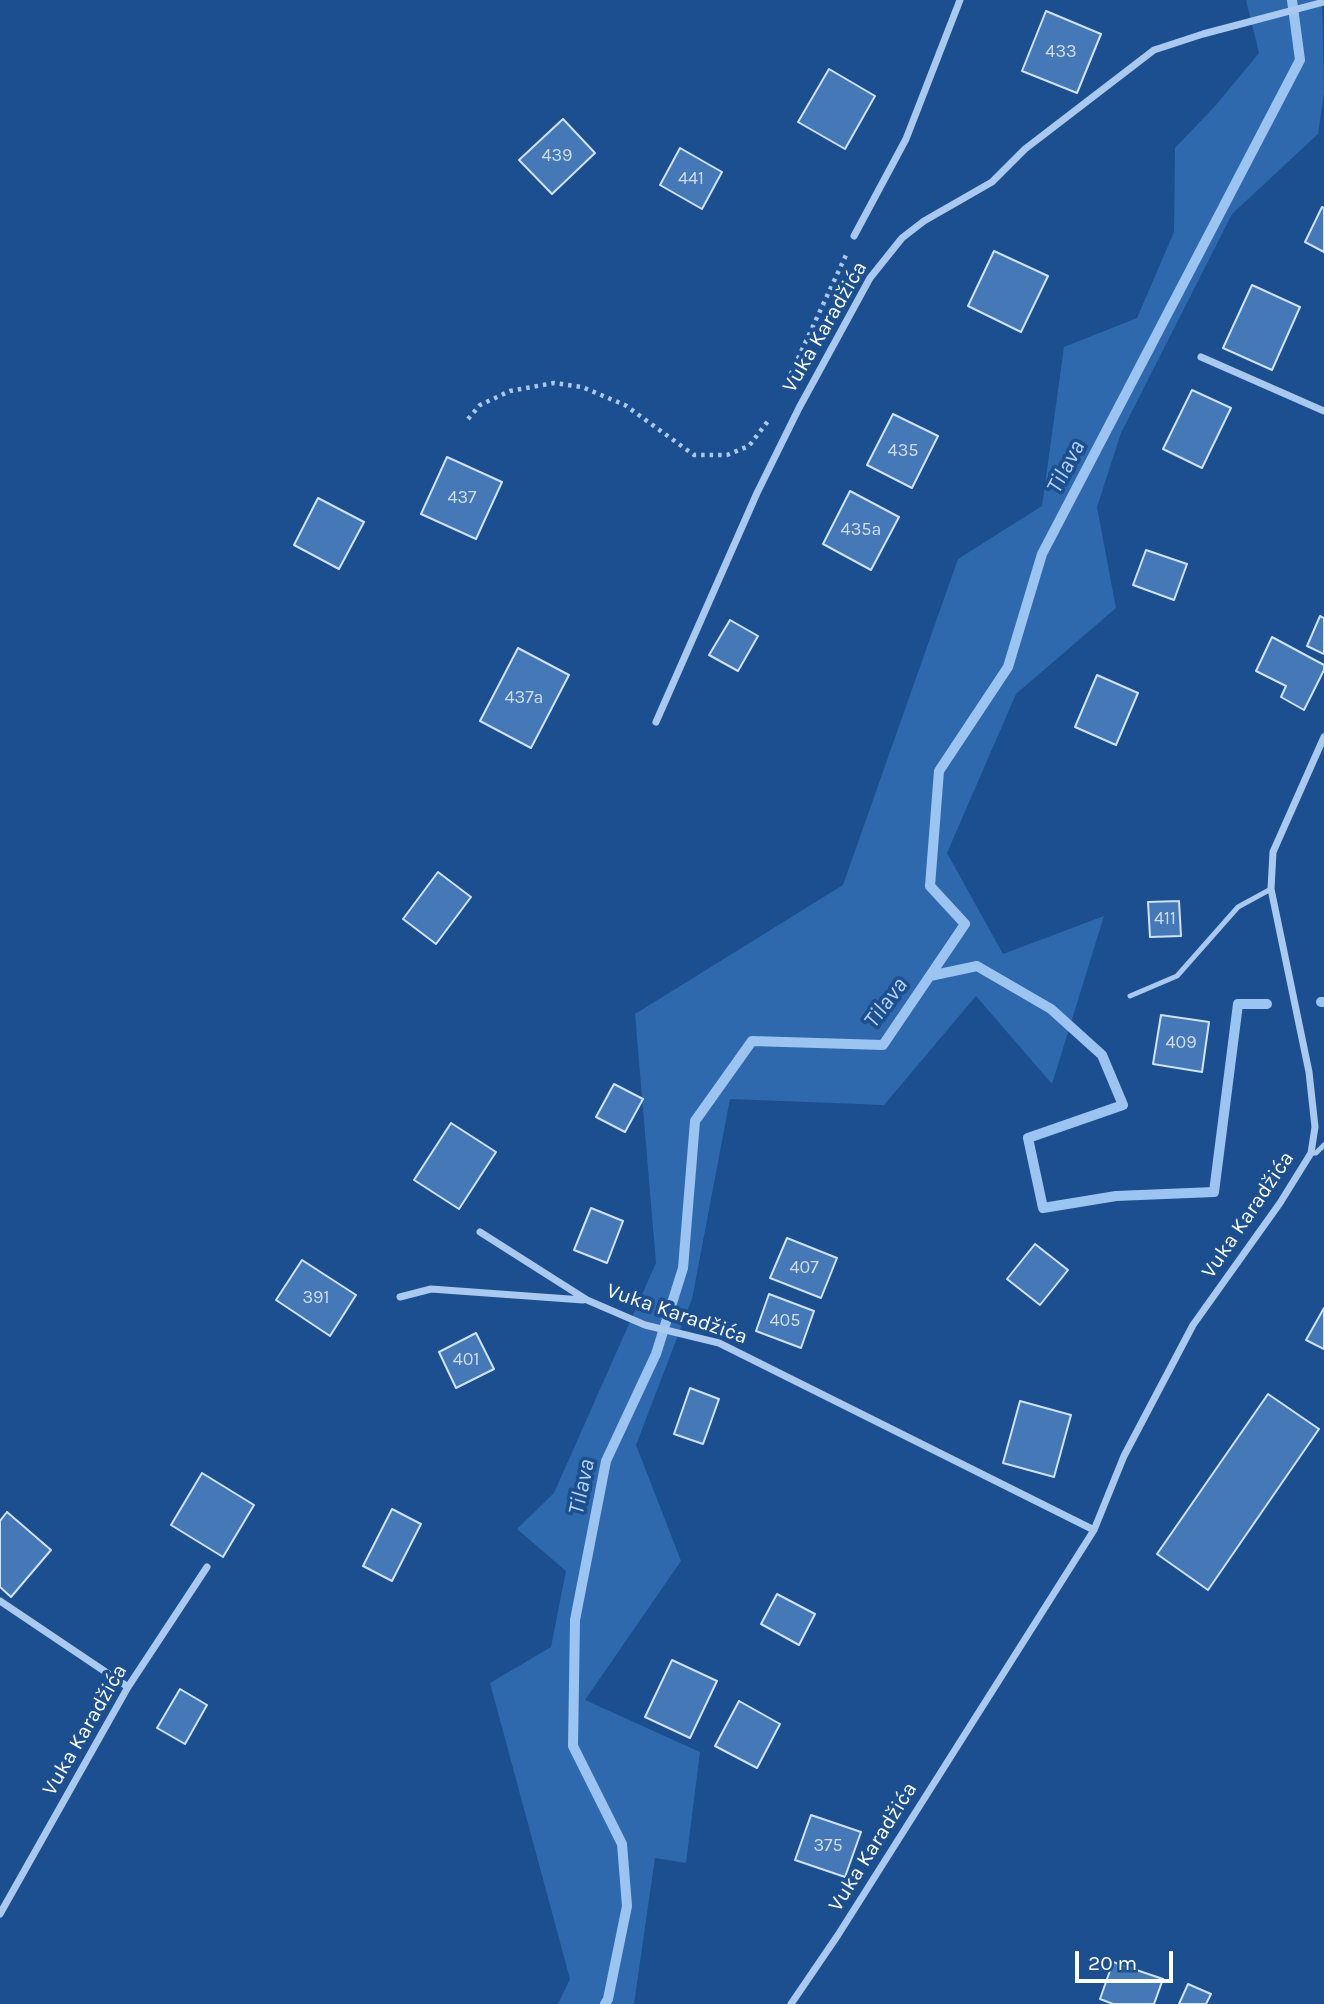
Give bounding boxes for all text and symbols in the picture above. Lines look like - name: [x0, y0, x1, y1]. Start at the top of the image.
- house number: 433: [1045, 41, 1077, 63]
- house number: 439: [541, 145, 573, 167]
- house number: 441: [678, 168, 704, 190]
- street label: Vuka Karadžića: [777, 257, 873, 397]
- water label: Tilava: [1041, 436, 1091, 498]
- house number: 435: [888, 440, 918, 462]
- house number: 437: [447, 487, 477, 509]
- house number: 435a: [841, 519, 881, 541]
- house number: 437a: [504, 687, 544, 709]
- house number: 411: [1154, 908, 1176, 930]
- water label: Tilava: [858, 972, 914, 1034]
- house number: 409: [1165, 1032, 1197, 1054]
- street label: Vuka Karadžića: [1196, 1147, 1300, 1283]
- house number: 407: [789, 1257, 819, 1279]
- street label: Vuka Karadžića: [603, 1278, 751, 1350]
- house number: 391: [302, 1287, 330, 1309]
- house number: 405: [770, 1310, 800, 1332]
- house number: 401: [453, 1349, 479, 1371]
- water label: Tilava: [563, 1457, 601, 1517]
- street label: Vuka Karadžića: [37, 1660, 133, 1800]
- street label: Vuka Karadžića: [823, 1778, 923, 1916]
- house number: 375: [813, 1835, 843, 1857]
- scale bar: [1079, 1938, 1177, 1982]
- text: 20 m: [1088, 1951, 1137, 1975]

